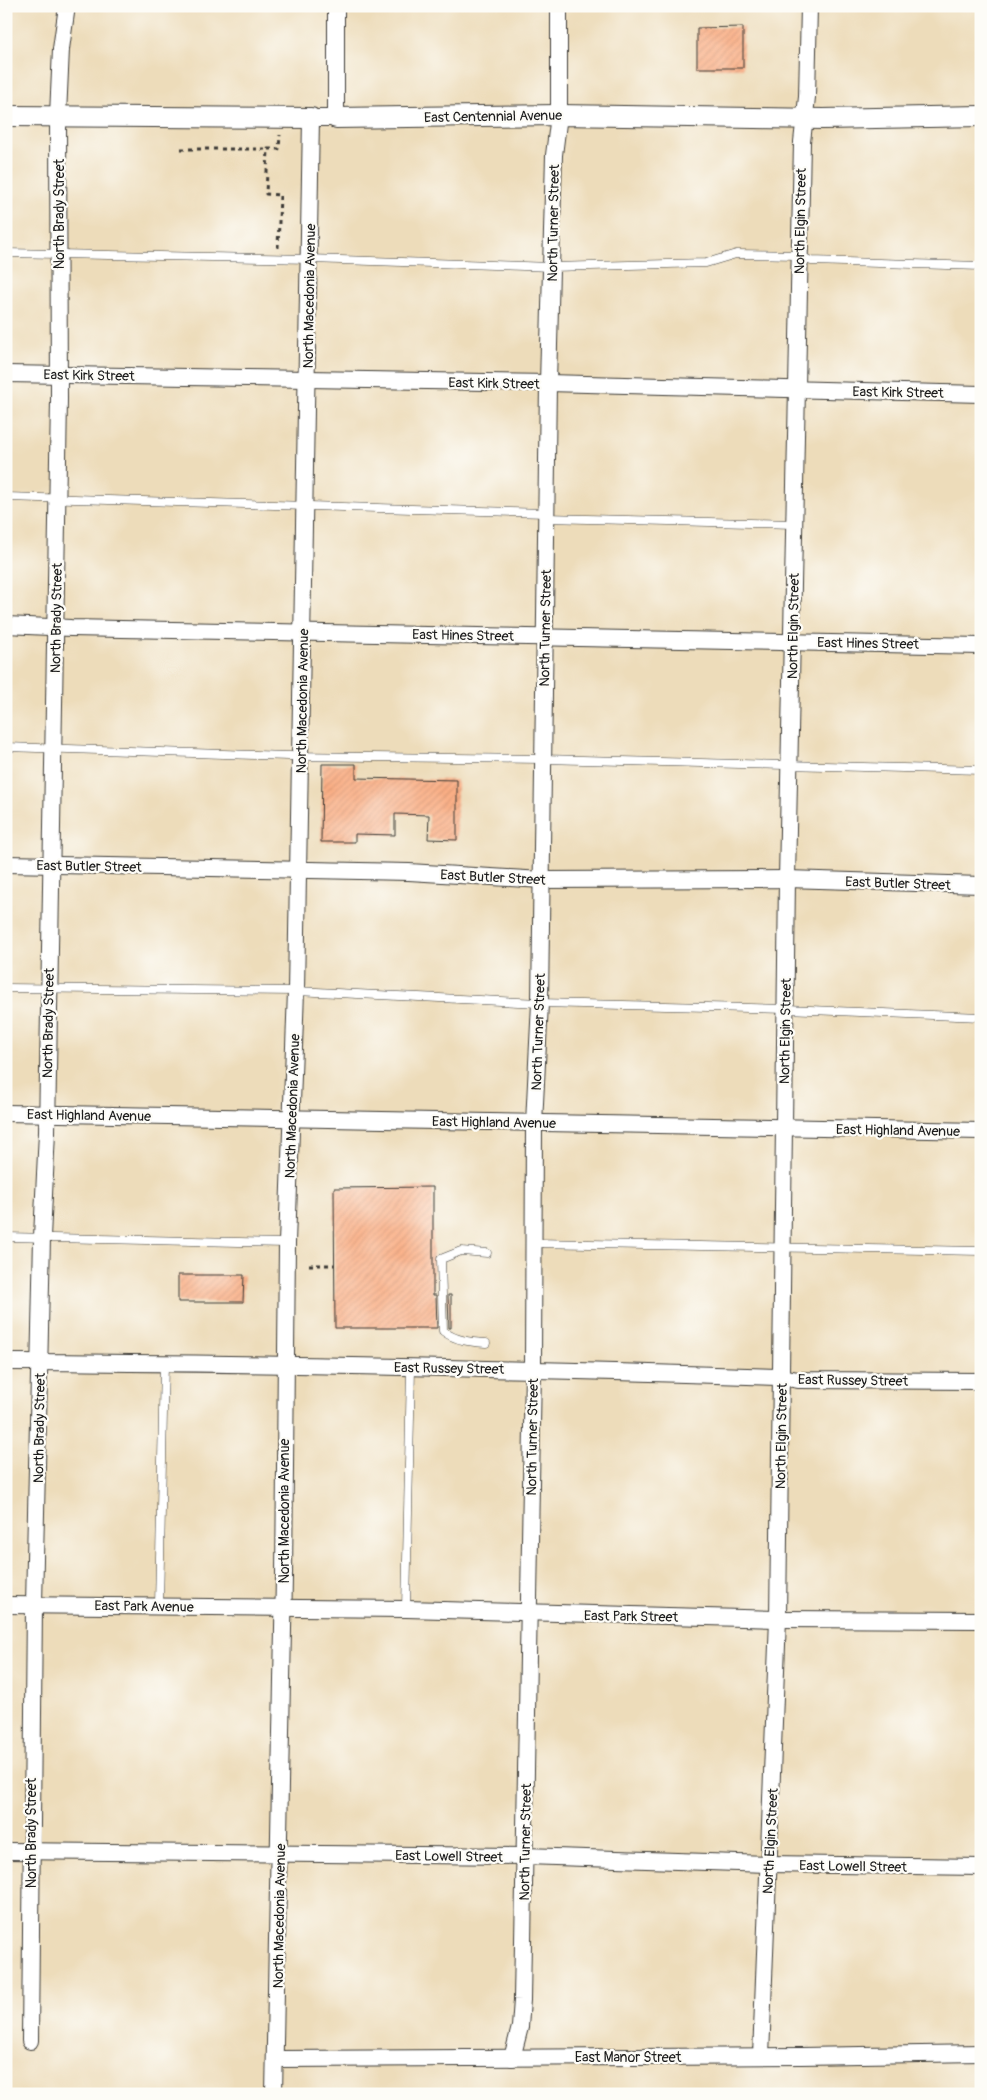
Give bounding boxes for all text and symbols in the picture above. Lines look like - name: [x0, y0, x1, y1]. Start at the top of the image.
- street label: East Centennial Avenue: [424, 107, 562, 126]
- street label: North Brady Street: [51, 158, 68, 269]
- street label: North Turner Street: [544, 164, 563, 282]
- street label: North Elgin Street: [791, 167, 810, 274]
- street label: North Macedonia Avenue: [300, 223, 319, 369]
- street label: East Kirk Street: [43, 366, 135, 385]
- street label: East Kirk Street: [448, 374, 540, 393]
- street label: East Kirk Street: [852, 383, 944, 402]
- street label: North Brady Street: [47, 562, 66, 673]
- street label: North Turner Street: [536, 569, 555, 687]
- street label: North Elgin Street: [784, 572, 803, 679]
- street label: East Hines Street: [412, 626, 514, 645]
- street label: North Macedonia Avenue: [293, 628, 312, 774]
- street label: East Hines Street: [817, 634, 919, 653]
- street label: East Butler Street: [36, 857, 142, 876]
- street label: East Butler Street: [440, 866, 546, 889]
- street label: East Butler Street: [845, 873, 951, 894]
- street label: North Brady Street: [39, 967, 58, 1078]
- street label: North Turner Street: [528, 973, 549, 1091]
- street label: North Elgin Street: [776, 977, 795, 1084]
- street label: North Macedonia Avenue: [281, 1033, 304, 1179]
- street label: East Highland Avenue: [27, 1106, 151, 1125]
- street label: East Highland Avenue: [432, 1113, 556, 1132]
- street label: East Highland Avenue: [836, 1121, 960, 1140]
- street label: East Russey Street: [394, 1359, 505, 1378]
- street label: East Russey Street: [798, 1371, 909, 1390]
- street label: North Brady Street: [30, 1372, 49, 1483]
- street label: North Turner Street: [523, 1378, 542, 1496]
- street label: North Elgin Street: [772, 1382, 791, 1489]
- street label: North Macedonia Avenue: [276, 1439, 293, 1583]
- street label: East Park Avenue: [94, 1597, 194, 1616]
- street label: East Park Street: [584, 1607, 679, 1626]
- street label: North Brady Street: [23, 1777, 40, 1888]
- street label: North Turner Street: [516, 1783, 535, 1901]
- street label: North Elgin Street: [759, 1787, 782, 1894]
- street label: North Macedonia Avenue: [270, 1843, 289, 1989]
- street label: East Lowell Street: [395, 1847, 503, 1866]
- street label: East Lowell Street: [799, 1857, 907, 1876]
- street label: East Manor Street: [575, 2049, 682, 2066]

